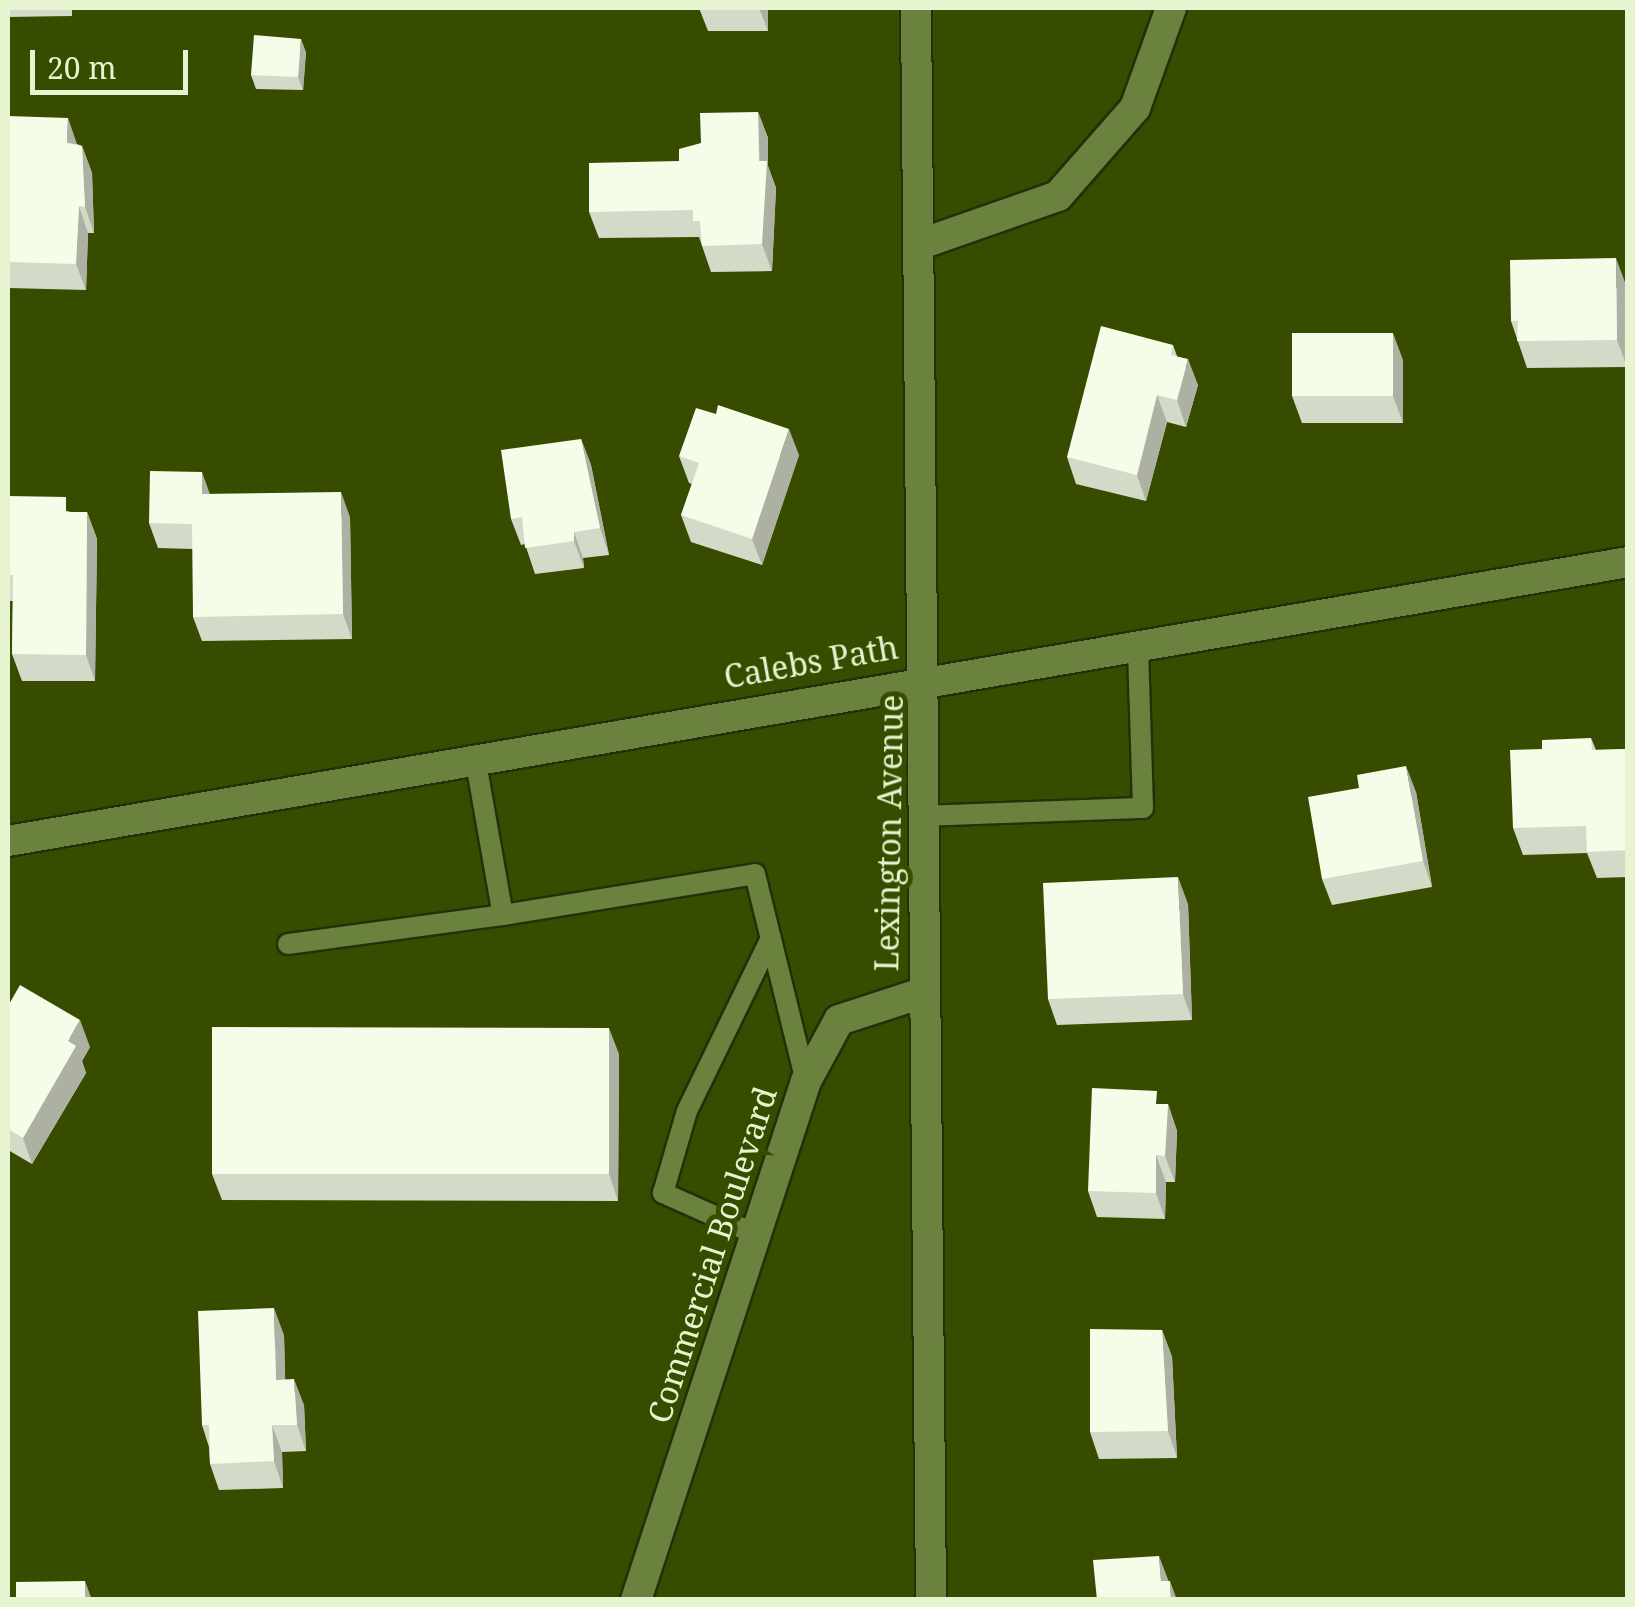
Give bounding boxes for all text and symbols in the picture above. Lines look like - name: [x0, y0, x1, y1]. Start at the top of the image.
- scale bar: [35, 30, 192, 92]
- text: 20 m: [47, 47, 117, 88]
- street label: Calebs Path: [721, 628, 901, 696]
- street label: Lexington Avenue: [867, 694, 911, 972]
- street label: Commercial Boulevard: [640, 1082, 784, 1428]

